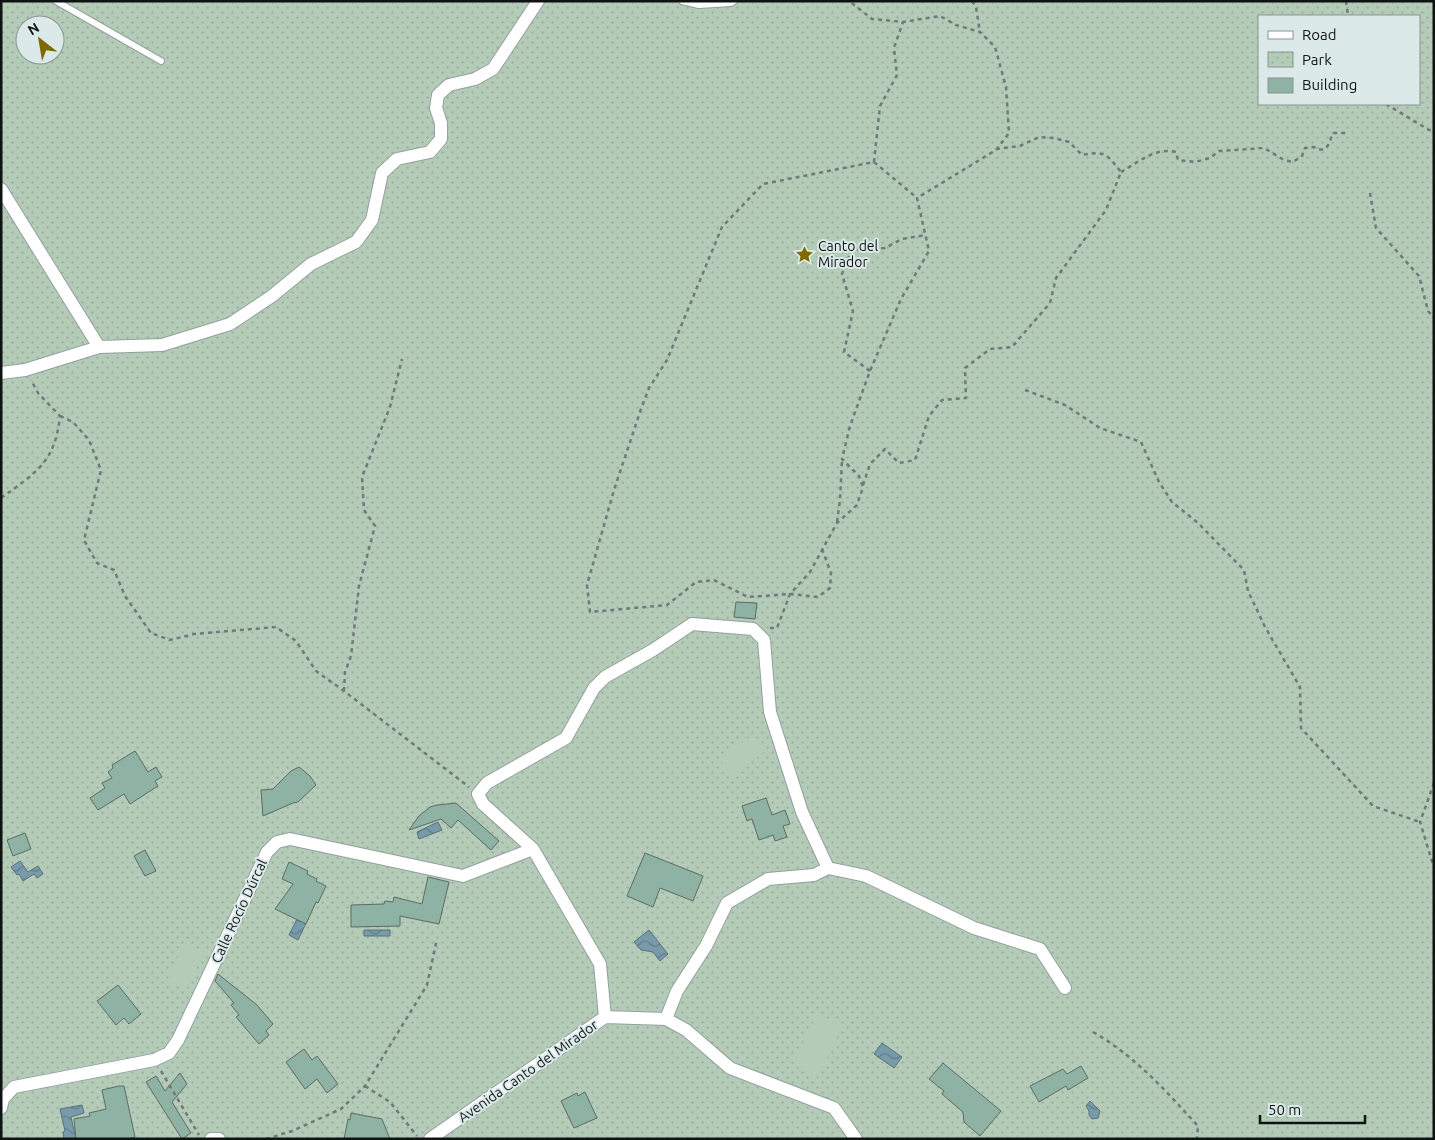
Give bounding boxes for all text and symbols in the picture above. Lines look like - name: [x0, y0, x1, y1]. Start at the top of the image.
- north arrow: [15, 15, 65, 65]
- legend: [1258, 15, 1420, 105]
- text: N: [25, 19, 42, 38]
- text: Road: [1302, 26, 1337, 43]
- text: Park: [1302, 51, 1332, 68]
- text: Building: [1302, 76, 1357, 93]
- place label: Canto del Mirador: [818, 238, 879, 270]
- place icon: Canto del Mirador: [794, 244, 814, 264]
- street label: Calle Rocío Dúrcal: [208, 856, 270, 965]
- street label: Avenida Canto del Mirador: [455, 1016, 601, 1125]
- scale bar: [1260, 1092, 1365, 1124]
- text: 50 m: [1268, 1101, 1301, 1118]

